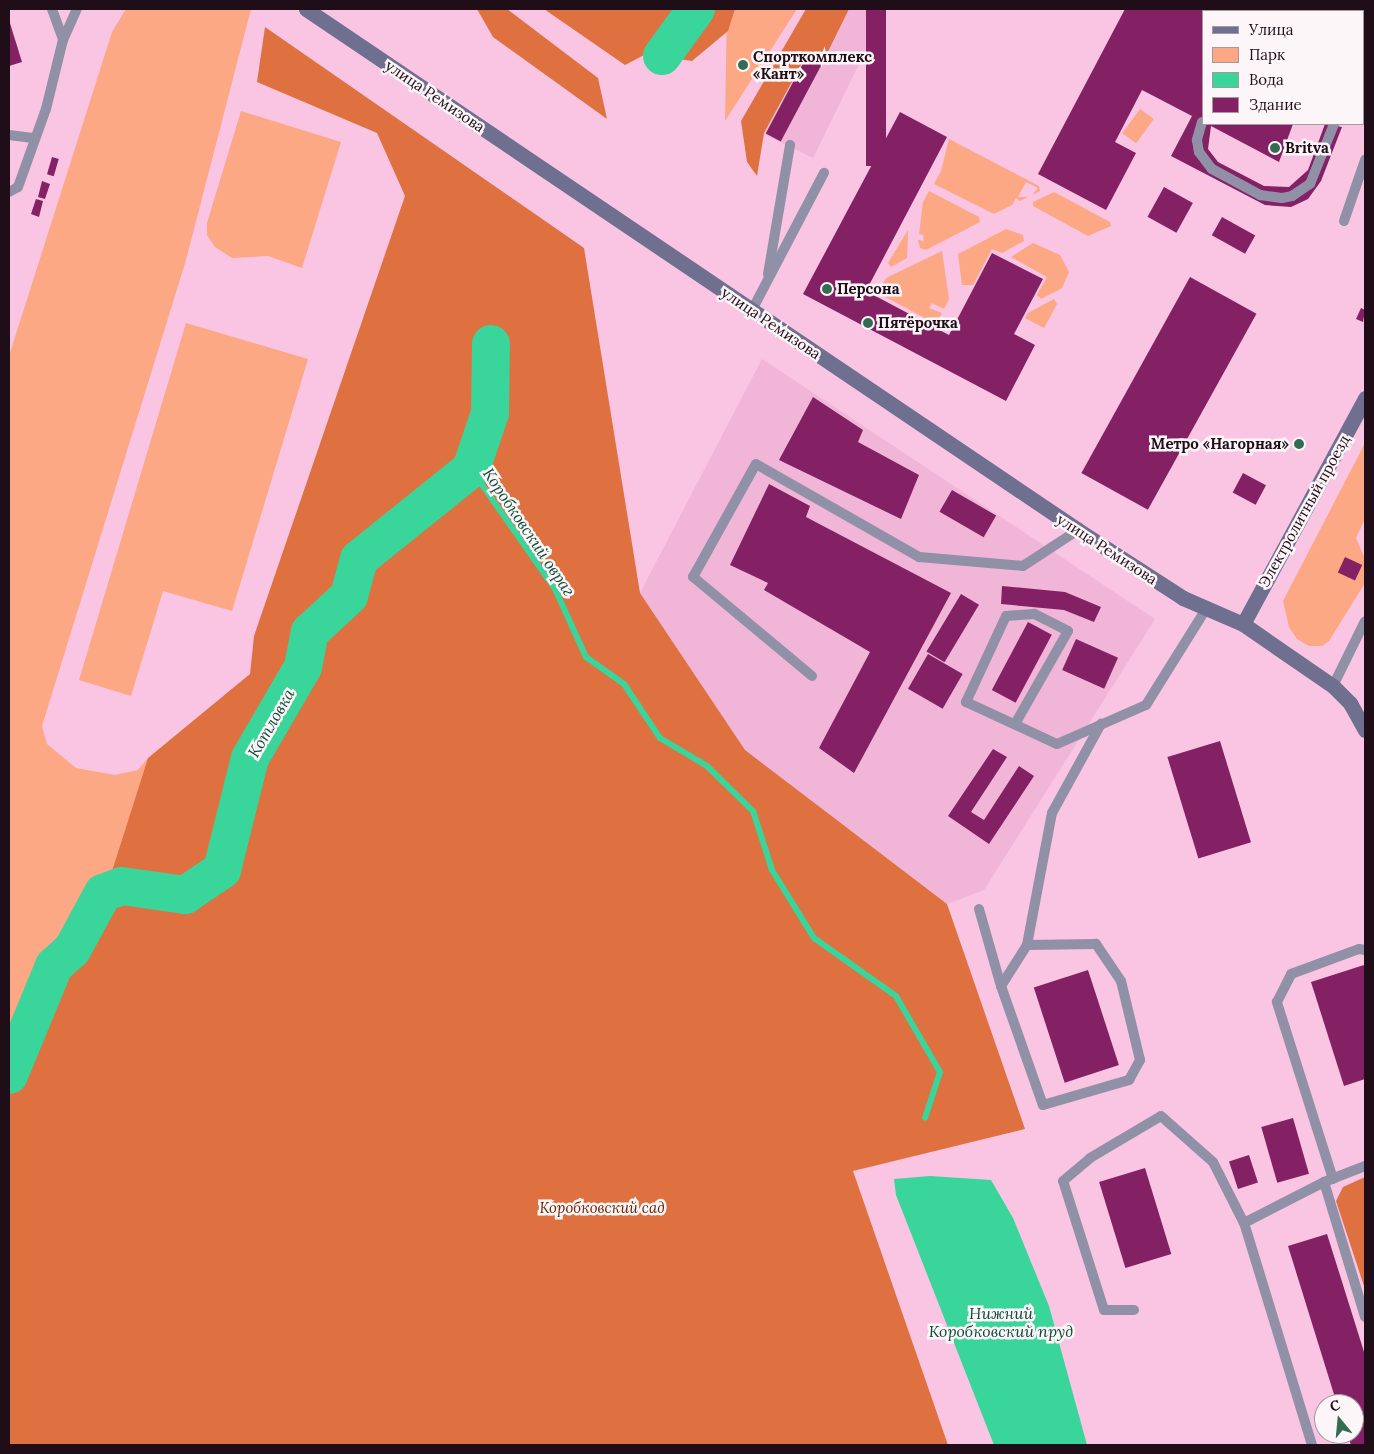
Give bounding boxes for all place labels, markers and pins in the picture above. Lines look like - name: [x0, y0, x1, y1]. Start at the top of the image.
- place label: Спорткомплекс «Кант»: [753, 47, 872, 82]
- marker: Спорткомплекс «Кант»: [737, 59, 749, 71]
- place label: Britva: [1285, 139, 1329, 157]
- marker: Britva: [1269, 142, 1281, 154]
- place label: Персона: [837, 280, 900, 298]
- marker: Персона: [821, 283, 833, 295]
- place label: Пятёрочка: [878, 314, 958, 332]
- marker: Пятёрочка: [862, 317, 874, 329]
- place label: Метро «Нагорная»: [1151, 435, 1289, 453]
- marker: Метро «Нагорная»: [1293, 438, 1305, 450]

